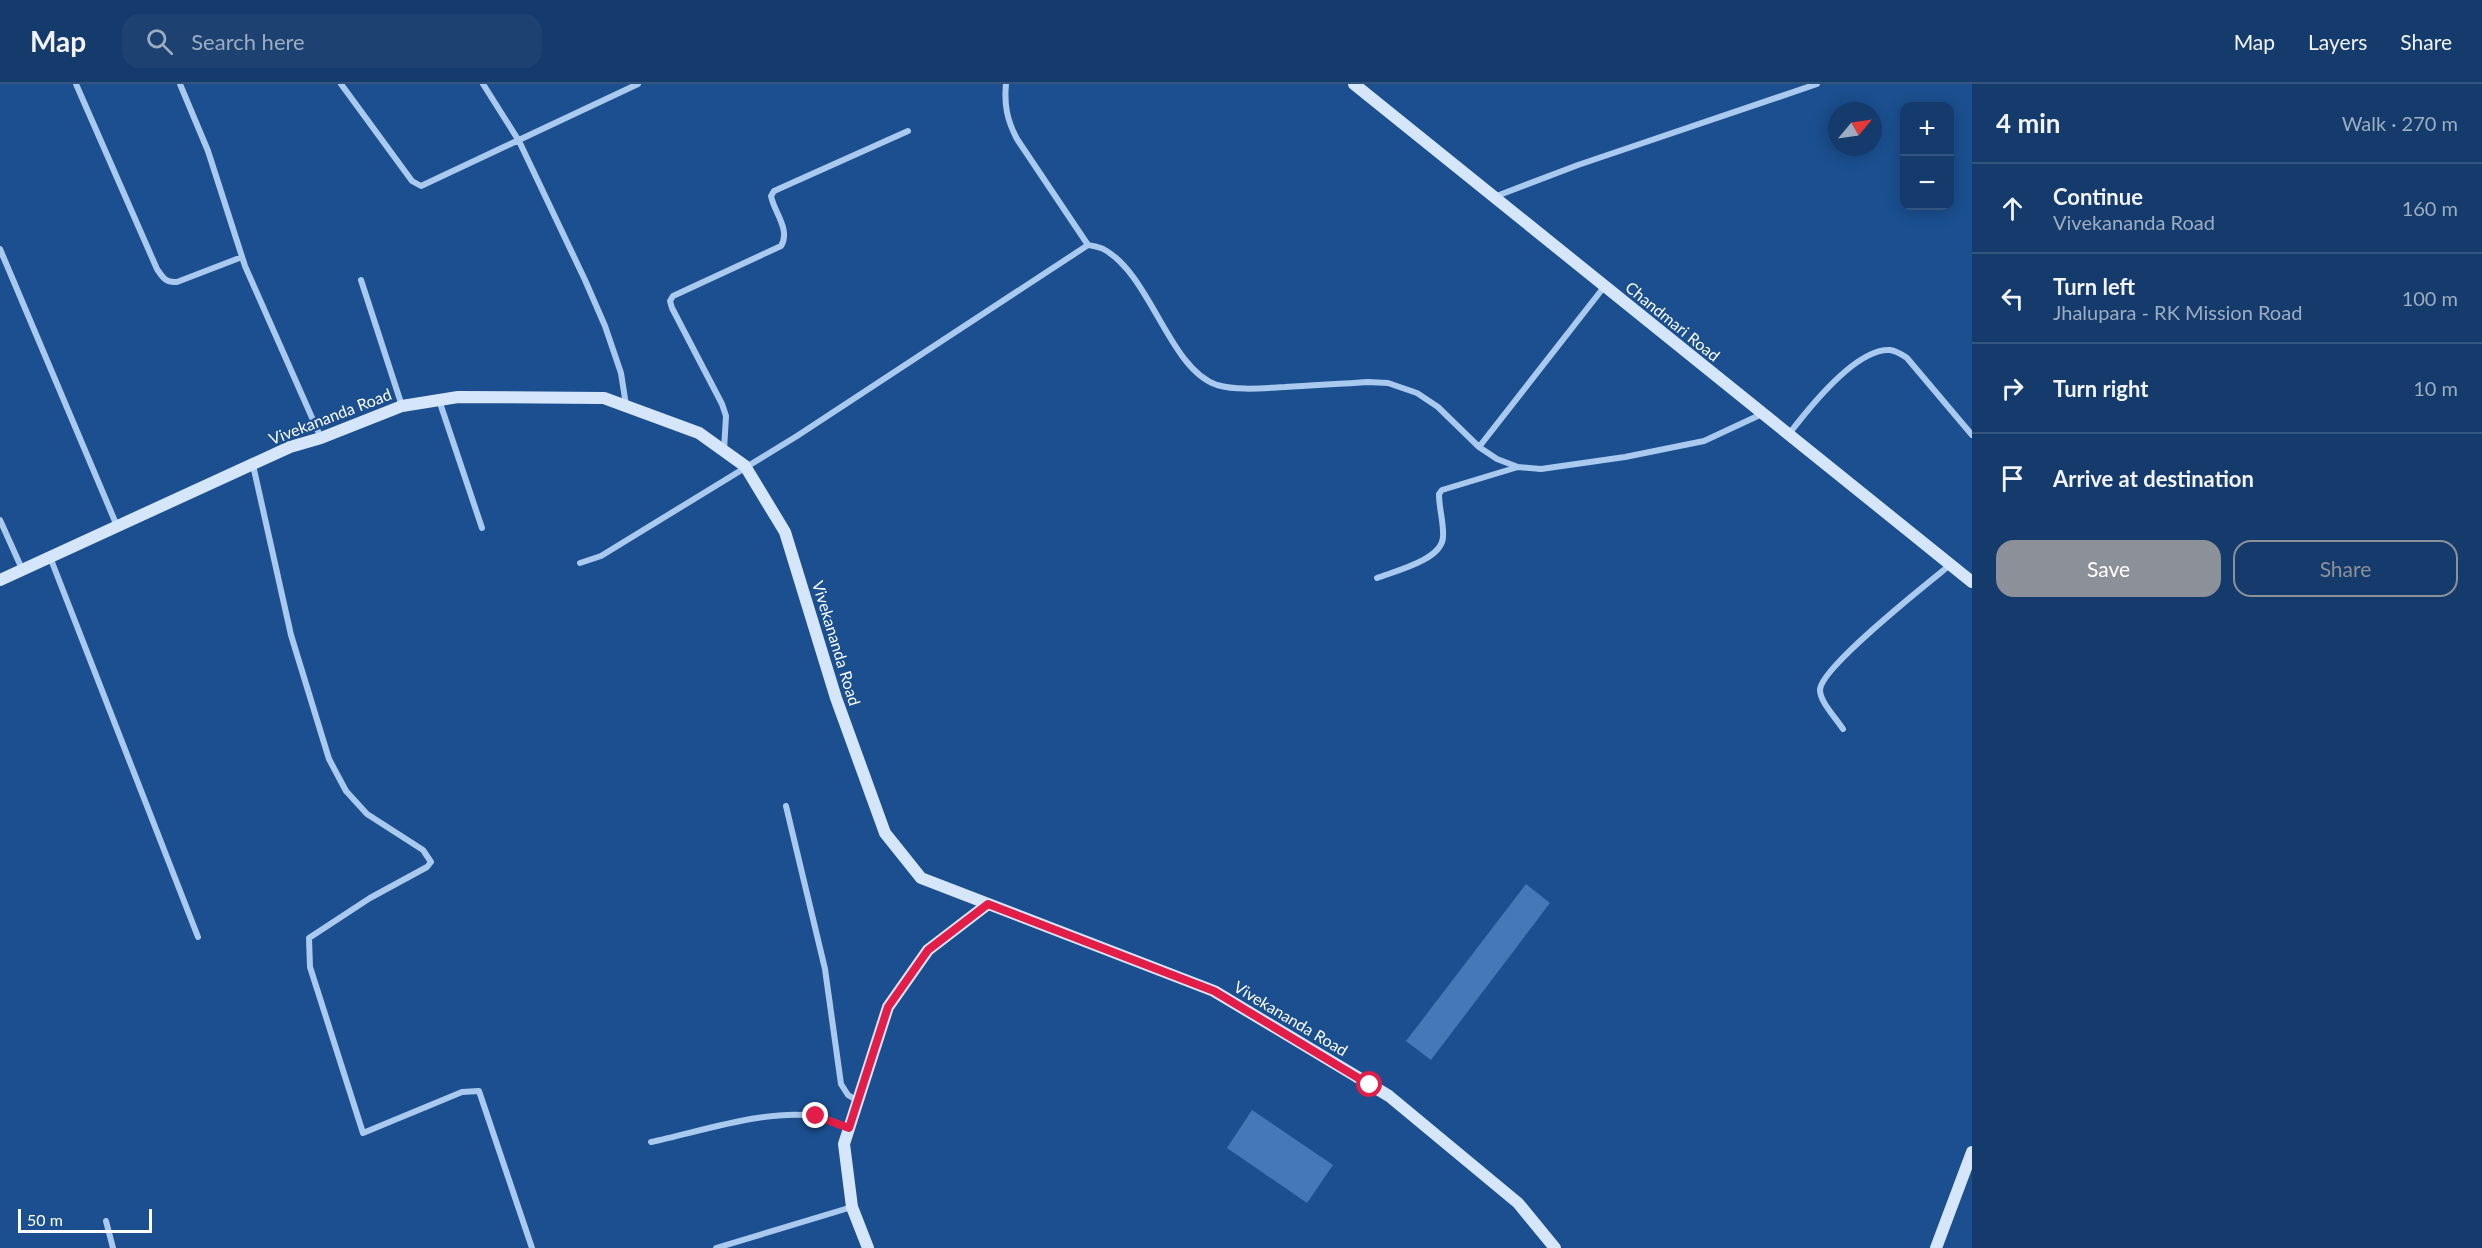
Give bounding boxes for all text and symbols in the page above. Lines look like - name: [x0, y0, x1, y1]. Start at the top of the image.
- search box: [122, 14, 542, 68]
- text: Map: [30, 24, 86, 58]
- icon: search: [143, 25, 176, 58]
- text: Search here: [191, 28, 305, 55]
- text: Map: [2234, 29, 2275, 54]
- text: Layers: [2308, 29, 2367, 54]
- text: Share: [2400, 29, 2452, 54]
- north arrow: [1828, 102, 1882, 156]
- map controls: [1900, 102, 1954, 210]
- button: +: [1900, 102, 1954, 156]
- text: 4 min: [1996, 107, 2060, 139]
- text: Walk · 270 m: [2342, 111, 2458, 135]
- button: −: [1900, 156, 1954, 210]
- text: Continue: [2053, 183, 2143, 210]
- icon: ahead: [1996, 192, 2029, 225]
- text: 160 m: [2402, 196, 2458, 220]
- text: Vivekananda Road: [2053, 210, 2215, 234]
- text: Turn left: [2053, 273, 2135, 300]
- street label: Chandmari Road: [1622, 277, 1724, 365]
- icon: left: [1996, 282, 2029, 315]
- text: 100 m: [2402, 286, 2458, 310]
- text: Jhalupara - RK Mission Road: [2053, 300, 2302, 324]
- icon: right: [1996, 372, 2029, 405]
- text: Turn right: [2053, 375, 2148, 402]
- text: 10 m: [2413, 376, 2458, 400]
- street label: Vivekananda Road: [266, 384, 394, 448]
- icon: arrive: [1996, 462, 2029, 495]
- text: Arrive at destination: [2053, 465, 2254, 492]
- button: Save: [1996, 540, 2221, 597]
- button: Share: [2233, 540, 2458, 597]
- street label: Vivekananda Road: [809, 578, 865, 708]
- street label: Vivekananda Road: [1231, 976, 1351, 1060]
- route start: [1356, 1071, 1382, 1097]
- route end: [802, 1102, 828, 1128]
- scale bar: [18, 1206, 152, 1234]
- text: 50 m: [27, 1210, 63, 1229]

